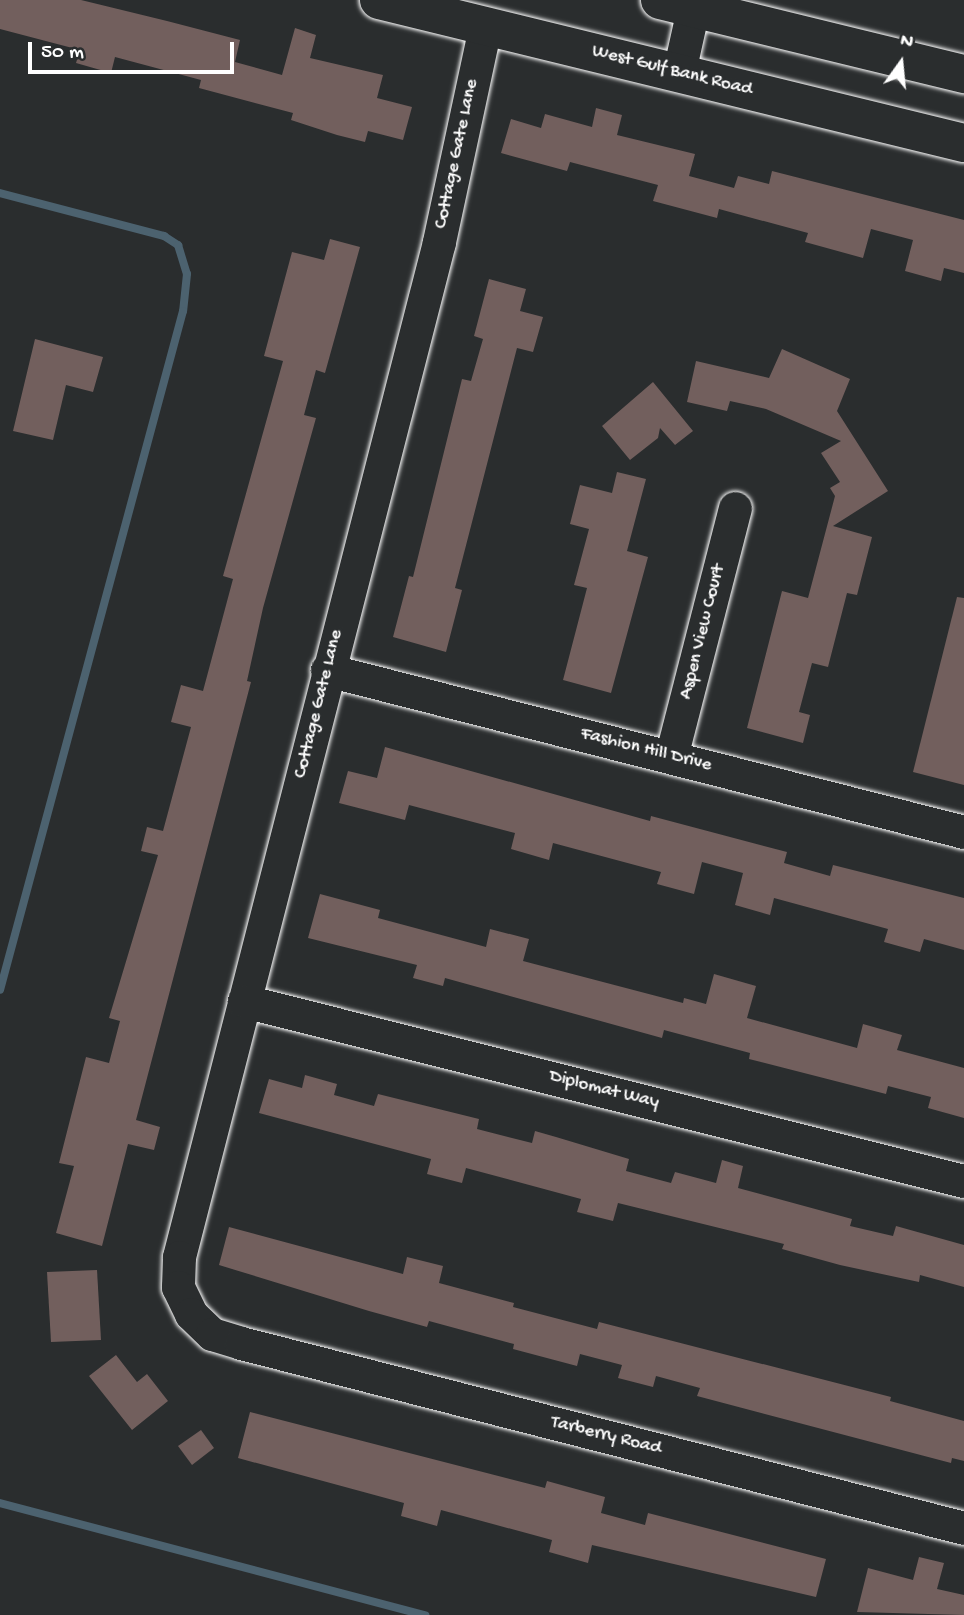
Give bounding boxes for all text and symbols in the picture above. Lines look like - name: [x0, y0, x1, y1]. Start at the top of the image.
- scale bar: [32, 28, 238, 72]
- north arrow: [866, 28, 936, 98]
- text: N: [898, 30, 916, 55]
- street label: West Gulf Bank Road: [589, 40, 755, 102]
- text: 50 m: [41, 41, 84, 66]
- street label: Cottage Gate Lane: [430, 77, 484, 231]
- street label: Aspen View Court: [675, 562, 731, 702]
- street label: Cottage Gate Lane: [290, 627, 348, 781]
- street label: Fashion Hill Drive: [578, 723, 714, 777]
- street label: Diplomat Way: [547, 1065, 661, 1115]
- street label: Tarberry Road: [548, 1411, 664, 1461]

